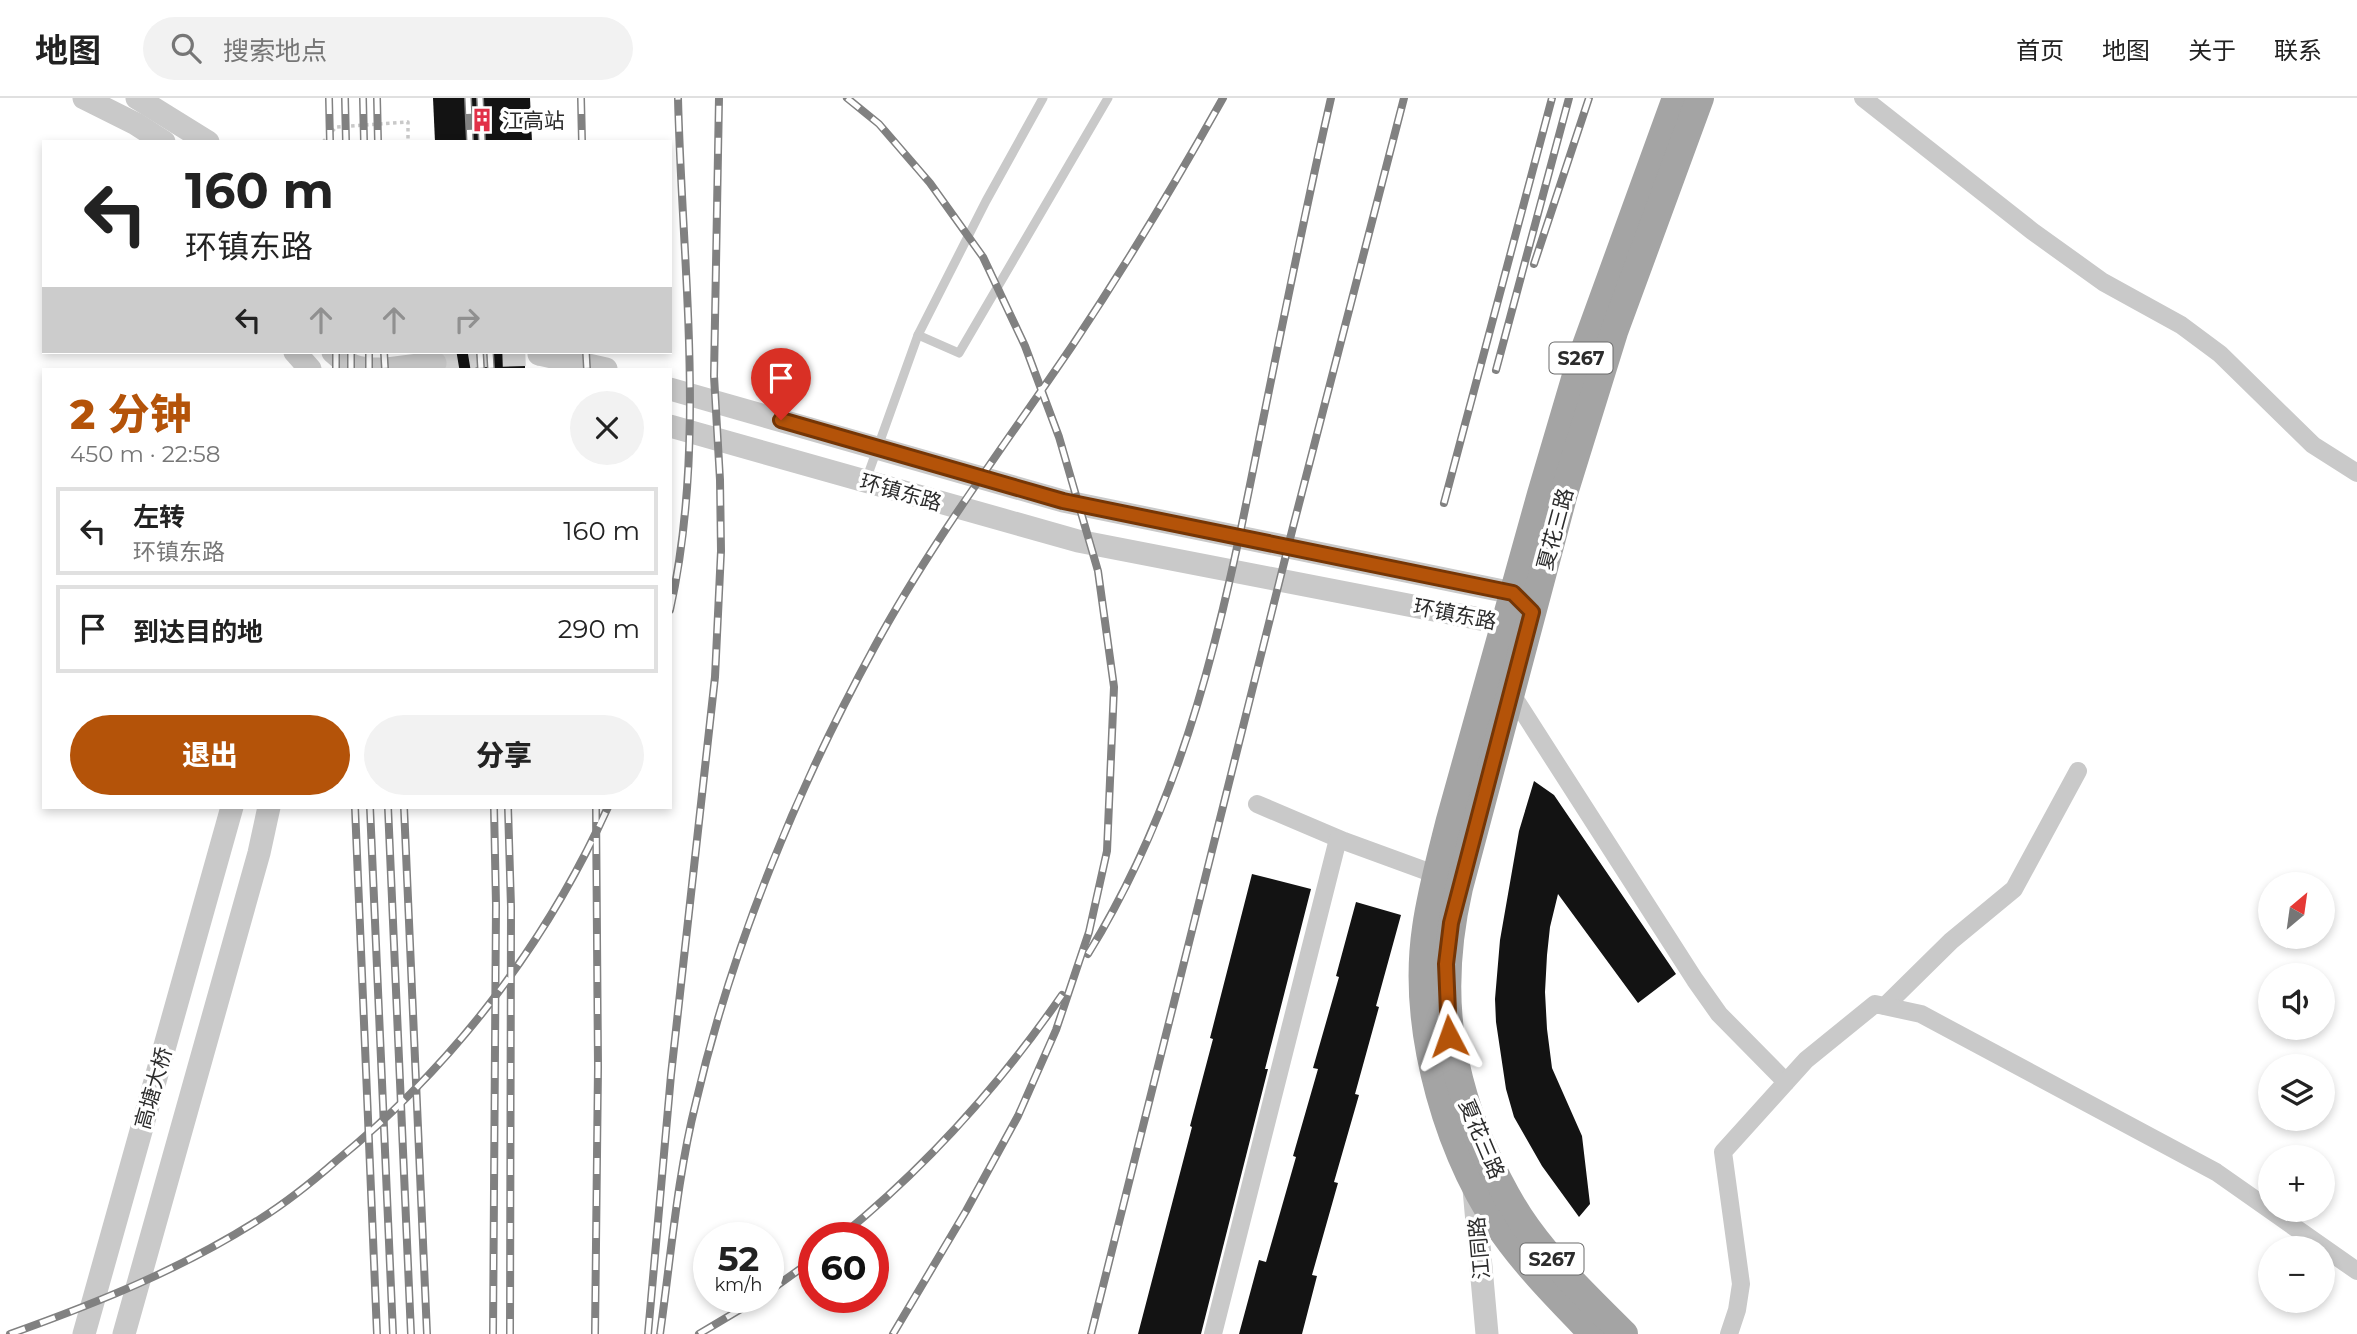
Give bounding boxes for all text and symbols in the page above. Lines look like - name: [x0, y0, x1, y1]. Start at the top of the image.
- search box: [143, 17, 633, 80]
- icon: search: [167, 29, 205, 67]
- text: 地图: [35, 30, 101, 70]
- text: 搜索地点: [223, 35, 327, 67]
- text: 首页: [2016, 36, 2064, 65]
- text: 地图: [2102, 36, 2150, 65]
- text: 关于: [2188, 36, 2236, 65]
- text: 联系: [2274, 36, 2322, 65]
- building icon: 江高站: [468, 106, 496, 134]
- place label: 江高站: [502, 108, 565, 133]
- text: 160 m: [185, 161, 334, 220]
- icon: left: [70, 168, 161, 259]
- text: 环镇东路: [185, 227, 313, 266]
- icon: left: [229, 301, 267, 339]
- icon: ahead: [302, 301, 340, 339]
- icon: ahead: [375, 301, 413, 339]
- icon: right: [448, 301, 486, 339]
- road number: S267: [1550, 342, 1612, 374]
- pin: [751, 348, 811, 420]
- icon: arrive: [762, 359, 800, 397]
- text: 2 分钟: [70, 388, 191, 440]
- button: close: [570, 391, 644, 465]
- text: 450 m · 22:58: [70, 440, 220, 468]
- street label: 环镇东路: [857, 468, 945, 516]
- street label: 夏花三路: [1532, 485, 1578, 573]
- text: 左转: [133, 501, 185, 533]
- icon: left: [74, 512, 112, 550]
- text: 160 m: [563, 515, 640, 547]
- text: 环镇东路: [133, 538, 225, 566]
- street label: 环镇东路: [1411, 594, 1499, 634]
- icon: arrive: [74, 610, 112, 648]
- text: 290 m: [558, 613, 640, 645]
- text: 到达目的地: [133, 616, 263, 648]
- button: 退出: [70, 715, 350, 795]
- button: 分享: [364, 715, 644, 795]
- north arrow: [2258, 872, 2334, 948]
- map controls: [2258, 872, 2335, 1313]
- button: sound: [2258, 963, 2335, 1040]
- position arrow: [1412, 999, 1486, 1073]
- street label: 高塘大桥: [129, 1044, 177, 1132]
- button: layers: [2258, 1054, 2335, 1131]
- street label: 夏花三路: [1454, 1095, 1510, 1183]
- button: +: [2258, 1145, 2335, 1222]
- street label: 江同路: [1464, 1216, 1494, 1280]
- speed limit sign: 60: [798, 1222, 889, 1313]
- button: −: [2258, 1236, 2335, 1313]
- text: 52: [718, 1237, 759, 1280]
- road number: S267: [1520, 1244, 1584, 1274]
- text: km/h: [714, 1274, 763, 1296]

